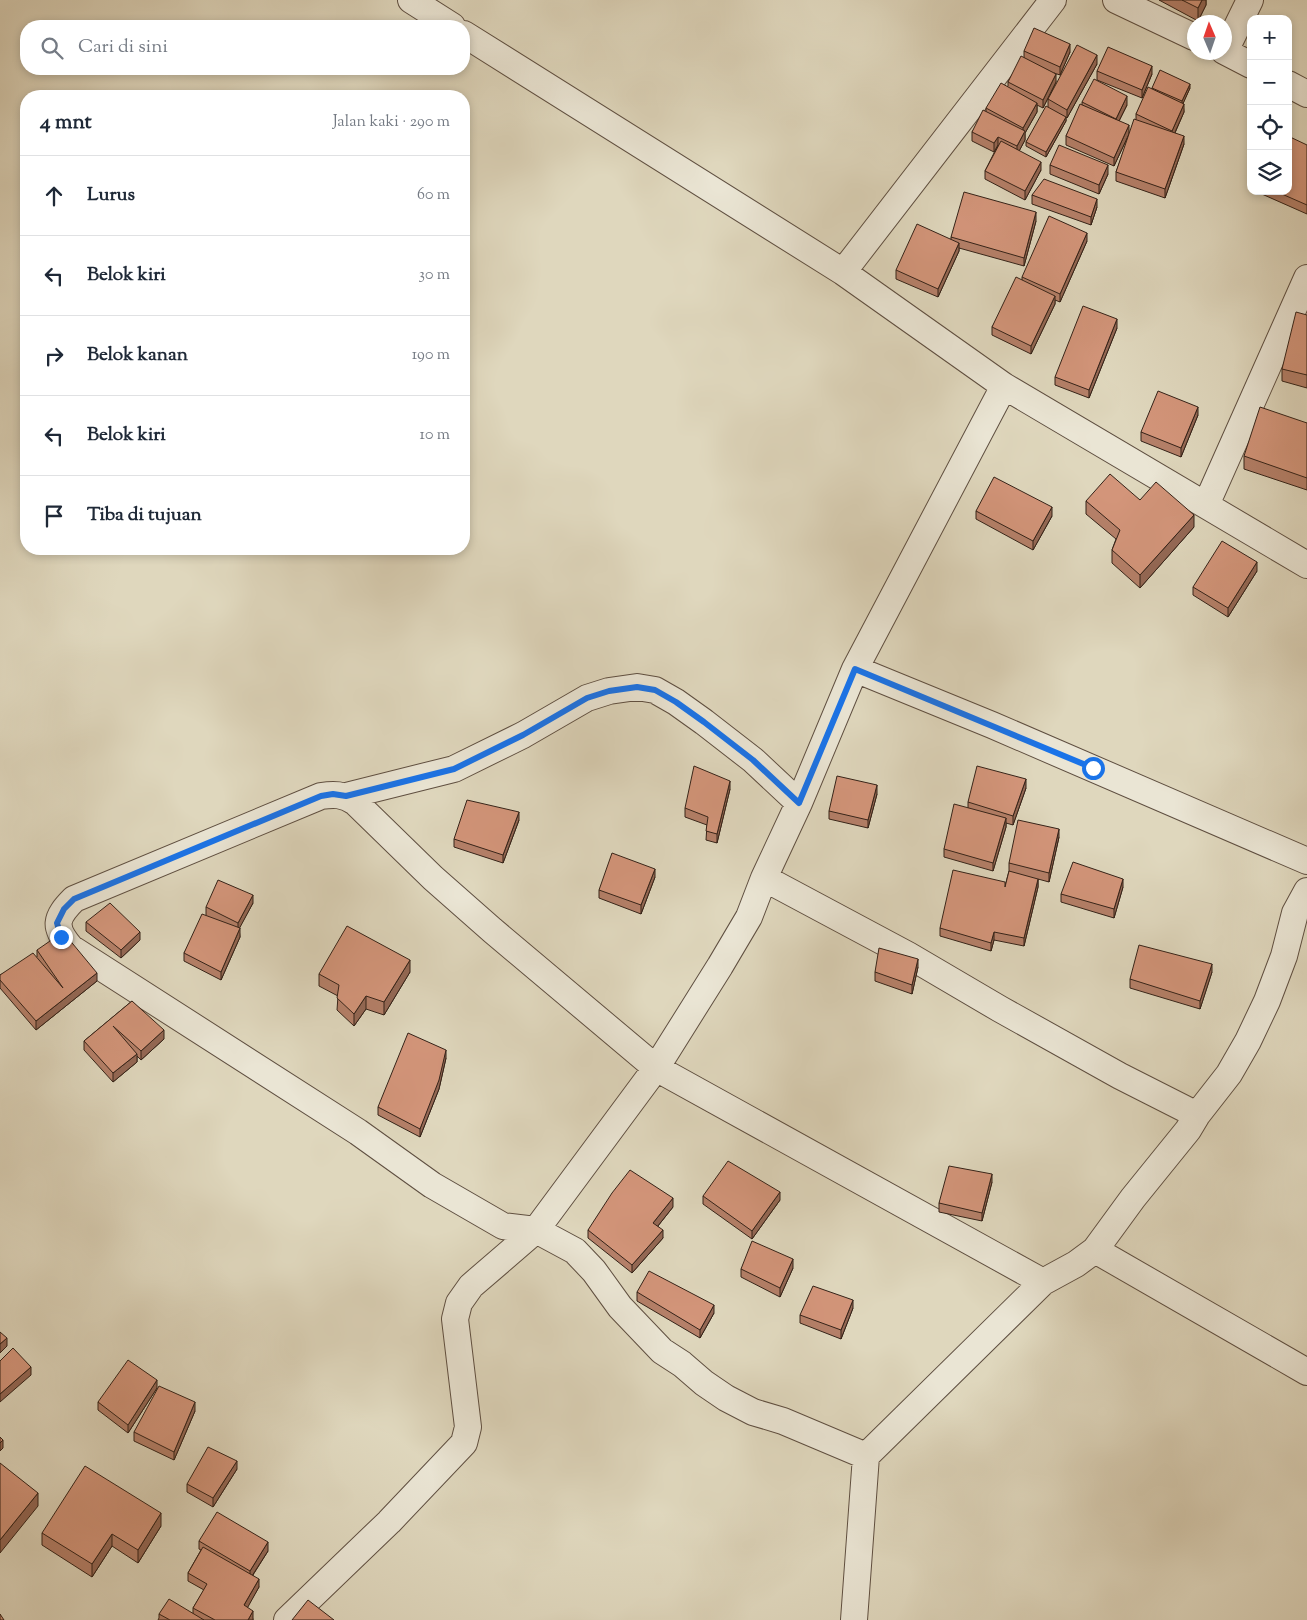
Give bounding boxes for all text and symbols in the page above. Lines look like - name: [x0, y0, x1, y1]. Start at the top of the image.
- north arrow: [1187, 15, 1232, 60]
- map controls: [1247, 15, 1292, 195]
- button: +: [1247, 15, 1292, 60]
- search box: [20, 20, 470, 75]
- icon: search: [38, 34, 66, 62]
- text: Cari di sini: [78, 34, 168, 61]
- button: −: [1247, 60, 1292, 105]
- button: locate: [1247, 105, 1292, 150]
- text: 4 mnt: [40, 108, 92, 138]
- text: Jalan kaki · 290 m: [333, 111, 450, 134]
- button: layers: [1247, 150, 1292, 195]
- icon: ahead: [40, 182, 68, 210]
- text: Lurus: [87, 182, 135, 209]
- text: 60 m: [417, 184, 450, 207]
- icon: left: [40, 262, 68, 290]
- text: Belok kiri: [87, 262, 166, 289]
- text: 30 m: [419, 264, 450, 287]
- icon: right: [40, 342, 68, 370]
- text: Belok kanan: [87, 342, 188, 369]
- text: 190 m: [412, 344, 450, 367]
- icon: left: [40, 422, 68, 450]
- text: Belok kiri: [87, 422, 166, 449]
- text: 10 m: [420, 424, 450, 447]
- icon: arrive: [40, 502, 68, 530]
- text: Tiba di tujuan: [87, 502, 202, 529]
- route start: [1082, 757, 1105, 780]
- route end: [50, 926, 73, 949]

